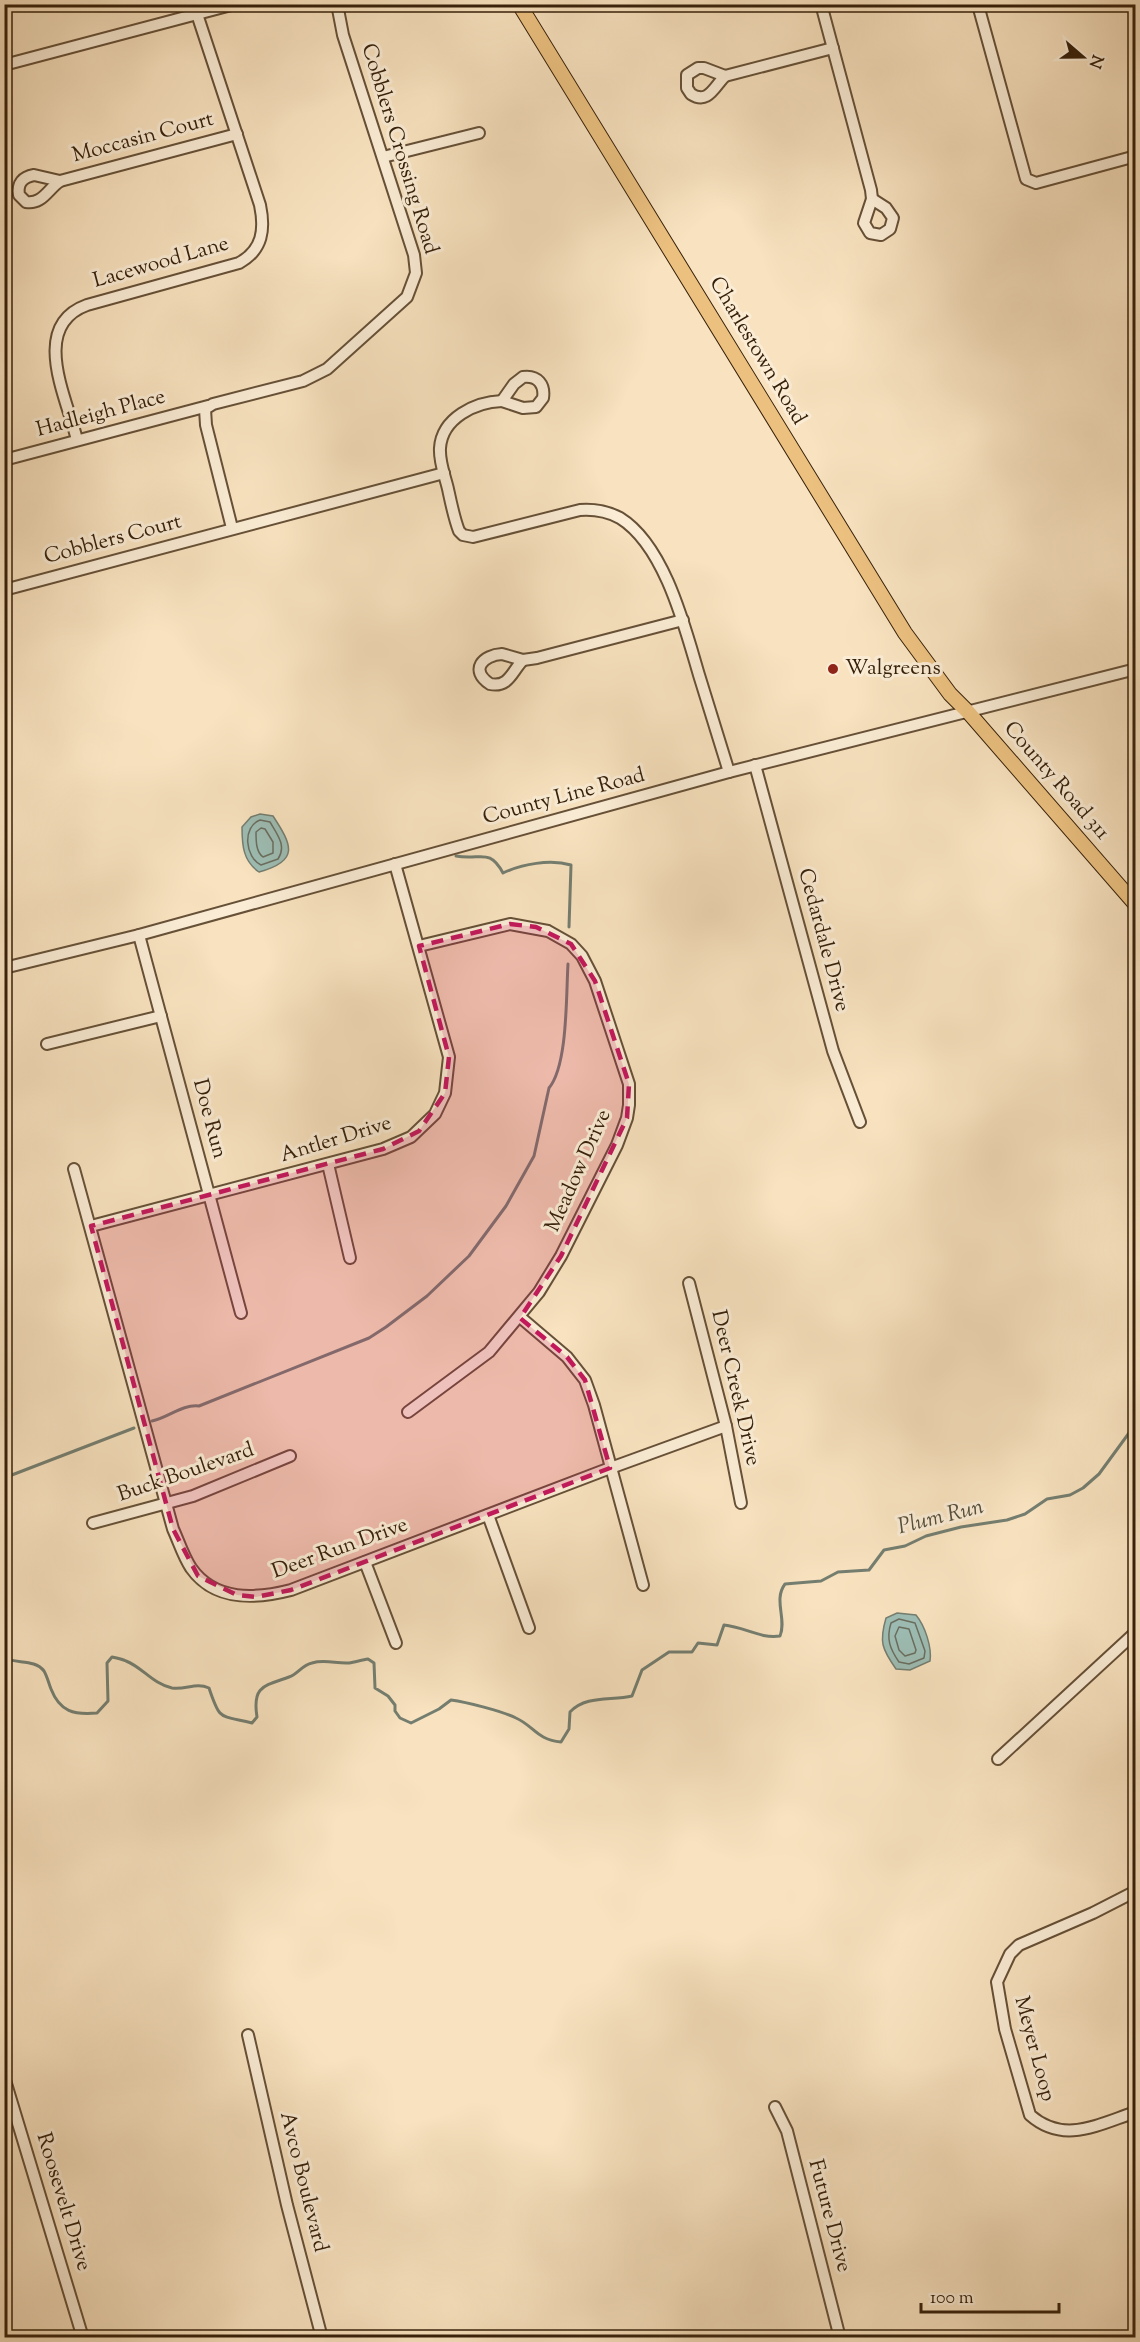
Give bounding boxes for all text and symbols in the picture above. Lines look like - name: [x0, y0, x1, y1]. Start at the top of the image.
- north arrow: [1053, 27, 1113, 87]
- street label: Cobblers Crossing Road: [353, 40, 445, 258]
- text: N: [1082, 51, 1108, 71]
- street label: Moccasin Court: [69, 105, 217, 171]
- street label: Lacewood Lane: [90, 229, 232, 297]
- street label: Charlestown Road: [701, 271, 813, 431]
- street label: Hadleigh Place: [33, 382, 169, 446]
- street label: Cobblers Court: [41, 507, 185, 573]
- place label: Walgreens: [845, 654, 941, 684]
- marker: Walgreens: [826, 662, 840, 676]
- street label: County Road 311: [996, 715, 1116, 847]
- street label: County Line Road: [480, 761, 648, 833]
- street label: Cedardale Drive: [789, 865, 857, 1015]
- street label: Doe Run: [184, 1076, 234, 1162]
- street label: Meadow Drive: [539, 1105, 619, 1237]
- street label: Antler Drive: [277, 1109, 395, 1171]
- street label: Deer Creek Drive: [703, 1307, 767, 1469]
- street label: Buck Boulevard: [114, 1436, 258, 1510]
- water label: Plum Run: [895, 1492, 988, 1544]
- street label: Deer Run Drive: [268, 1511, 412, 1587]
- street label: Meyer Loop: [1006, 1993, 1062, 2105]
- street label: Avco Boulevard: [271, 2109, 335, 2256]
- street label: Roosevelt Drive: [28, 2129, 98, 2275]
- street label: Future Drive: [800, 2156, 858, 2276]
- scale bar: [921, 2276, 1059, 2314]
- text: 100 m: [930, 2286, 974, 2312]

